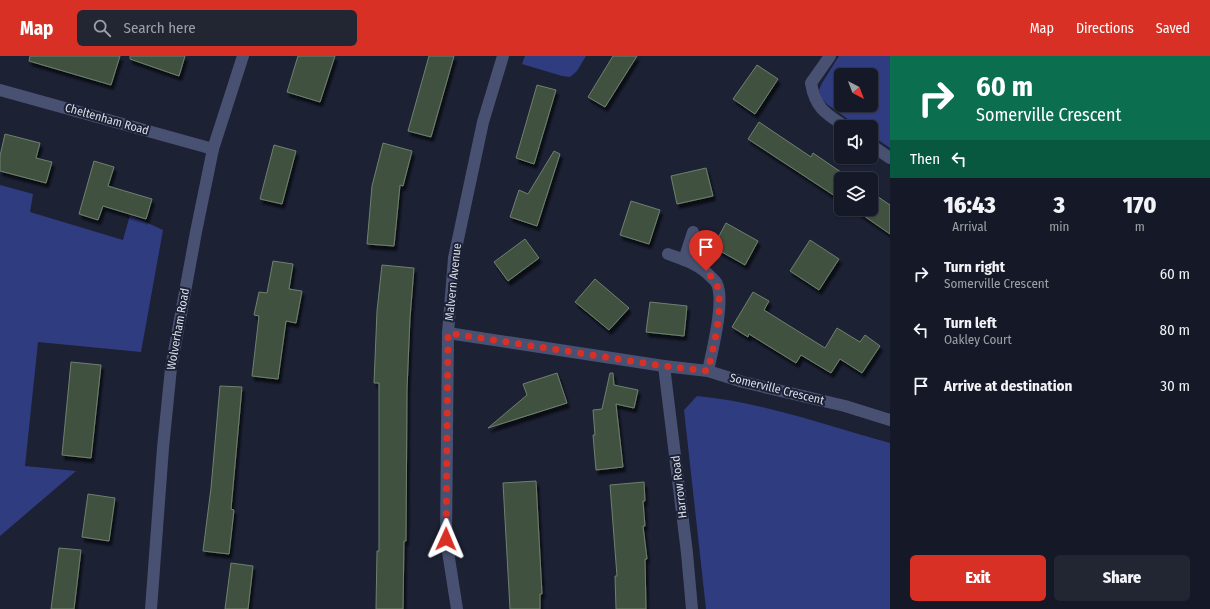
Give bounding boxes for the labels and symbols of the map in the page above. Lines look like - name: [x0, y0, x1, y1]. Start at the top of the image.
- north arrow: [834, 68, 878, 112]
- street label: Cheltenham Road: [63, 100, 151, 138]
- pin: [689, 230, 723, 271]
- street label: Malvern Avenue: [442, 242, 464, 321]
- street label: Wolverham Road: [164, 287, 192, 371]
- street label: Somerville Crescent: [728, 370, 826, 408]
- street label: Harrow Road: [668, 455, 690, 519]
- position arrow: [425, 518, 467, 560]

